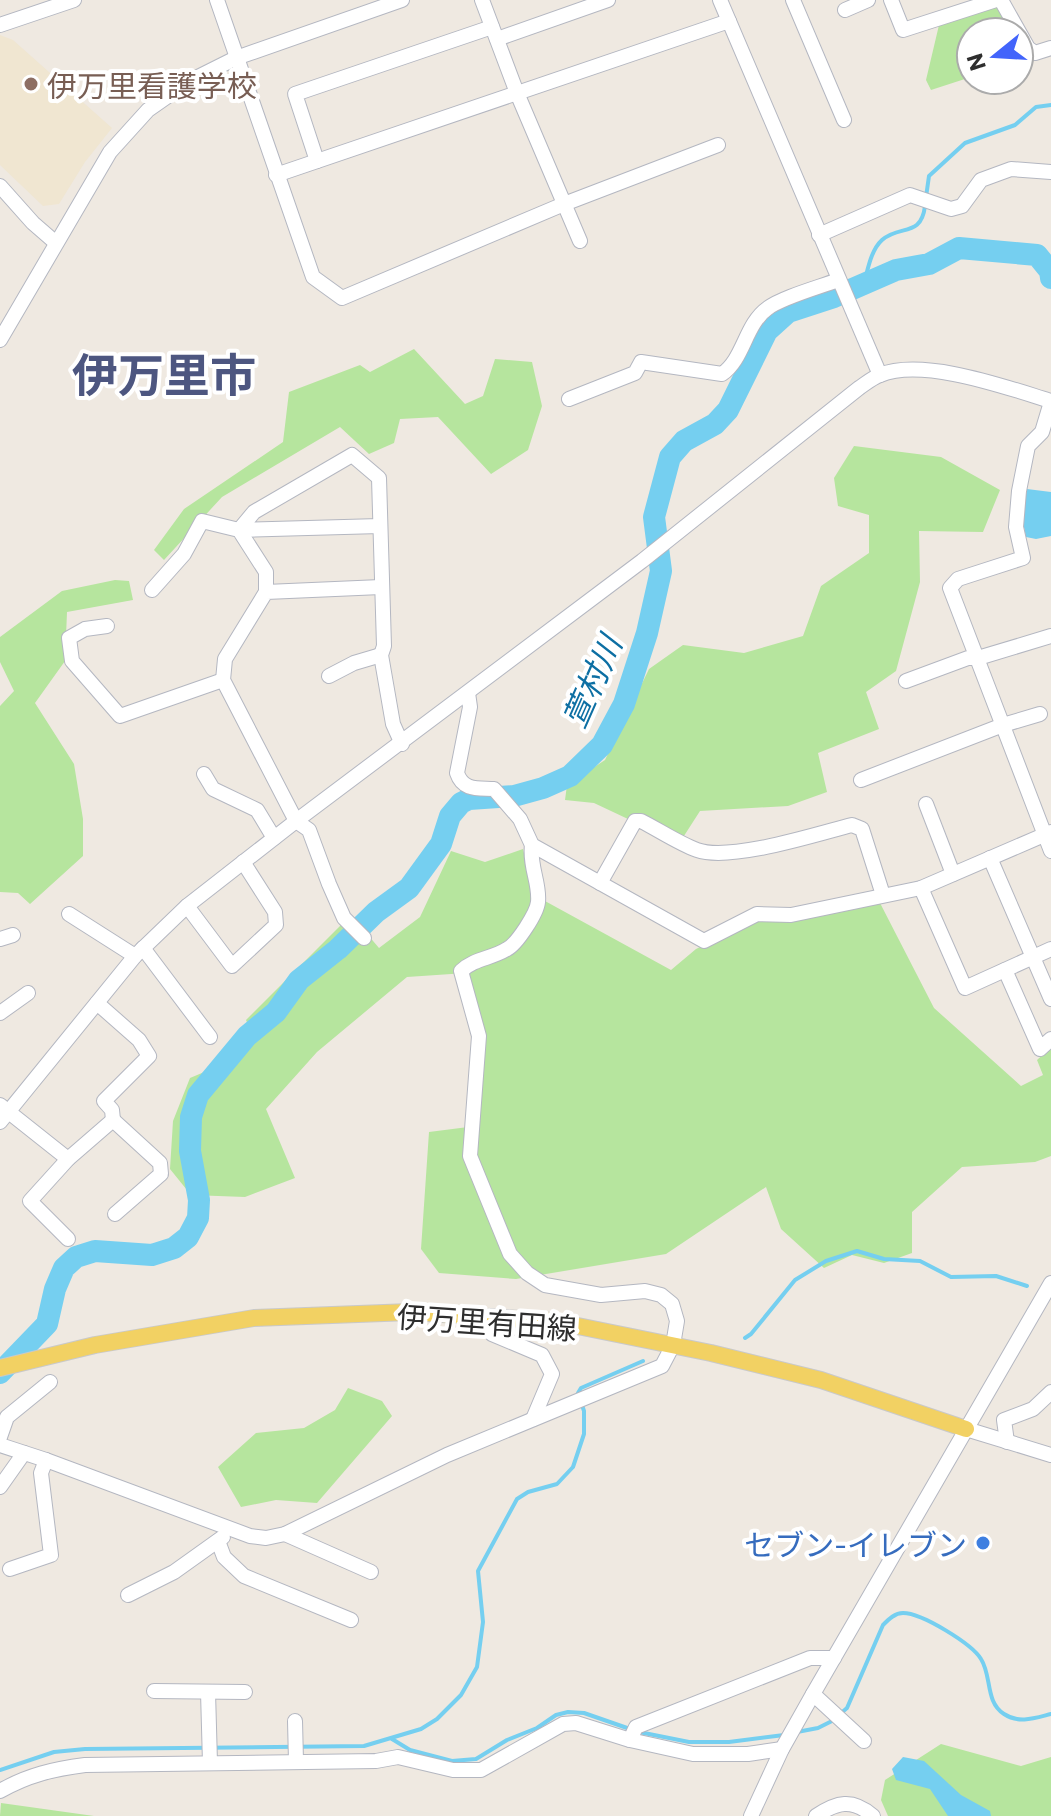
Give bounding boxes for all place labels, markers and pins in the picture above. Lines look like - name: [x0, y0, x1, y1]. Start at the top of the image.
- place label: 伊万里看護学校: [47, 66, 257, 103]
- marker: 伊万里看護学校: [22, 75, 40, 93]
- place label: セブン-イレブン: [744, 1525, 967, 1562]
- marker: セブン-イレブン: [974, 1534, 992, 1552]

